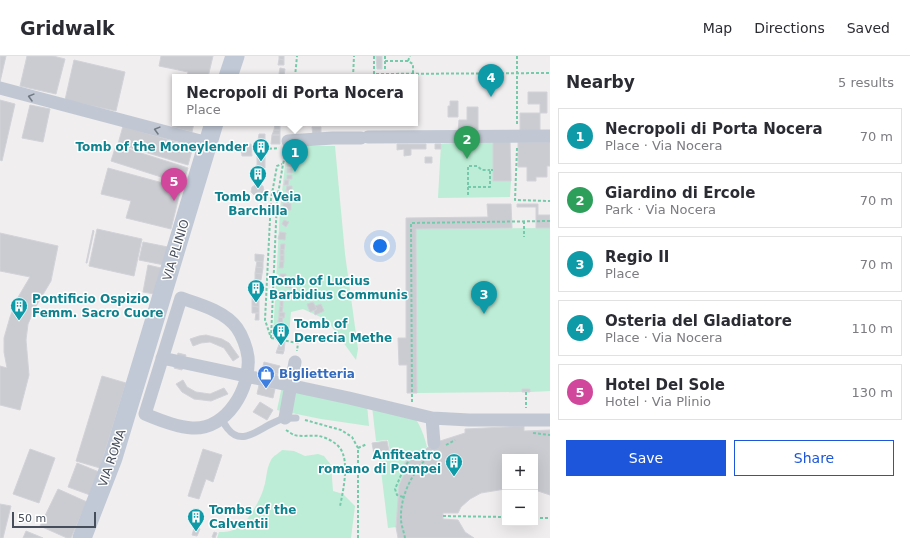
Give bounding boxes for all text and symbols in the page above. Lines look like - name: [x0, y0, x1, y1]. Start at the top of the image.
- text: Gridwalk: [20, 17, 115, 39]
- text: Map: [703, 20, 732, 36]
- text: Directions: [754, 20, 825, 36]
- text: Saved: [847, 20, 890, 36]
- pin: 4: [478, 64, 504, 97]
- text: Nearby: [566, 72, 635, 92]
- popup: [172, 74, 418, 126]
- text: 5 results: [838, 75, 894, 90]
- text: Necropoli di Porta Nocera: [186, 84, 404, 102]
- one-way arrow: [28, 93, 34, 101]
- text: Place: [186, 102, 221, 117]
- text: Necropoli di Porta Nocera: [605, 120, 823, 138]
- one-way arrow: [154, 126, 160, 134]
- pin: 2: [454, 126, 480, 159]
- text: 1: [575, 129, 585, 144]
- text: 70 m: [860, 129, 893, 144]
- building icon: Tomb of the Moneylender: [251, 137, 271, 162]
- text: Place · Via Nocera: [605, 138, 722, 153]
- pin: 1: [282, 139, 308, 172]
- place label: Tomb of the Moneylender: [76, 140, 248, 154]
- building icon: Tomb of Veia Barchilla: [248, 164, 268, 189]
- pin: 5: [161, 168, 187, 201]
- text: Giardino di Ercole: [605, 184, 755, 202]
- place label: Tomb of Veia Barchilla: [215, 190, 301, 218]
- text: 2: [575, 193, 585, 208]
- text: 70 m: [860, 193, 893, 208]
- text: Park · Via Nocera: [605, 202, 716, 217]
- street label: VIA PLINIO: [160, 218, 192, 282]
- your location: [370, 236, 390, 256]
- text: Regio II: [605, 248, 669, 266]
- text: 3: [575, 257, 585, 272]
- text: 70 m: [860, 257, 893, 272]
- text: Place: [605, 266, 640, 281]
- place label: Tomb of Lucius Barbidius Communis: [269, 274, 408, 302]
- building icon: Tomb of Lucius Barbidius Communis: [246, 278, 266, 303]
- pin: 3: [471, 281, 497, 314]
- place label: Pontificio Ospizio Femm. Sacro Cuore: [32, 292, 163, 320]
- building icon: Pontificio Ospizio Femm. Sacro Cuore: [9, 296, 29, 321]
- text: Osteria del Gladiatore: [605, 312, 792, 330]
- place label: Tomb of Derecia Methe: [294, 317, 392, 345]
- building icon: Tomb of Derecia Methe: [271, 321, 291, 346]
- text: 4: [575, 321, 585, 336]
- text: 110 m: [851, 321, 893, 336]
- text: Place · Via Nocera: [605, 330, 722, 345]
- shop icon: Biglietteria: [256, 364, 276, 389]
- place label: Biglietteria: [279, 367, 355, 381]
- text: Hotel Del Sole: [605, 376, 725, 394]
- text: 5: [575, 385, 585, 400]
- text: 130 m: [851, 385, 893, 400]
- text: Hotel · Via Plinio: [605, 394, 711, 409]
- street label: VIA ROMA: [96, 427, 129, 489]
- button: Save: [566, 440, 726, 476]
- button: Share: [734, 440, 894, 476]
- place label: Anfiteatro romano di Pompei: [318, 448, 441, 476]
- building icon: Anfiteatro romano di Pompei: [444, 452, 464, 477]
- map controls: [502, 454, 538, 526]
- button: +: [502, 454, 538, 490]
- button: −: [502, 490, 538, 526]
- place label: Tombs of the Calventii: [209, 503, 296, 531]
- building icon: Tombs of the Calventii: [186, 507, 206, 532]
- scale bar: [12, 510, 96, 529]
- text: 50 m: [18, 512, 46, 525]

